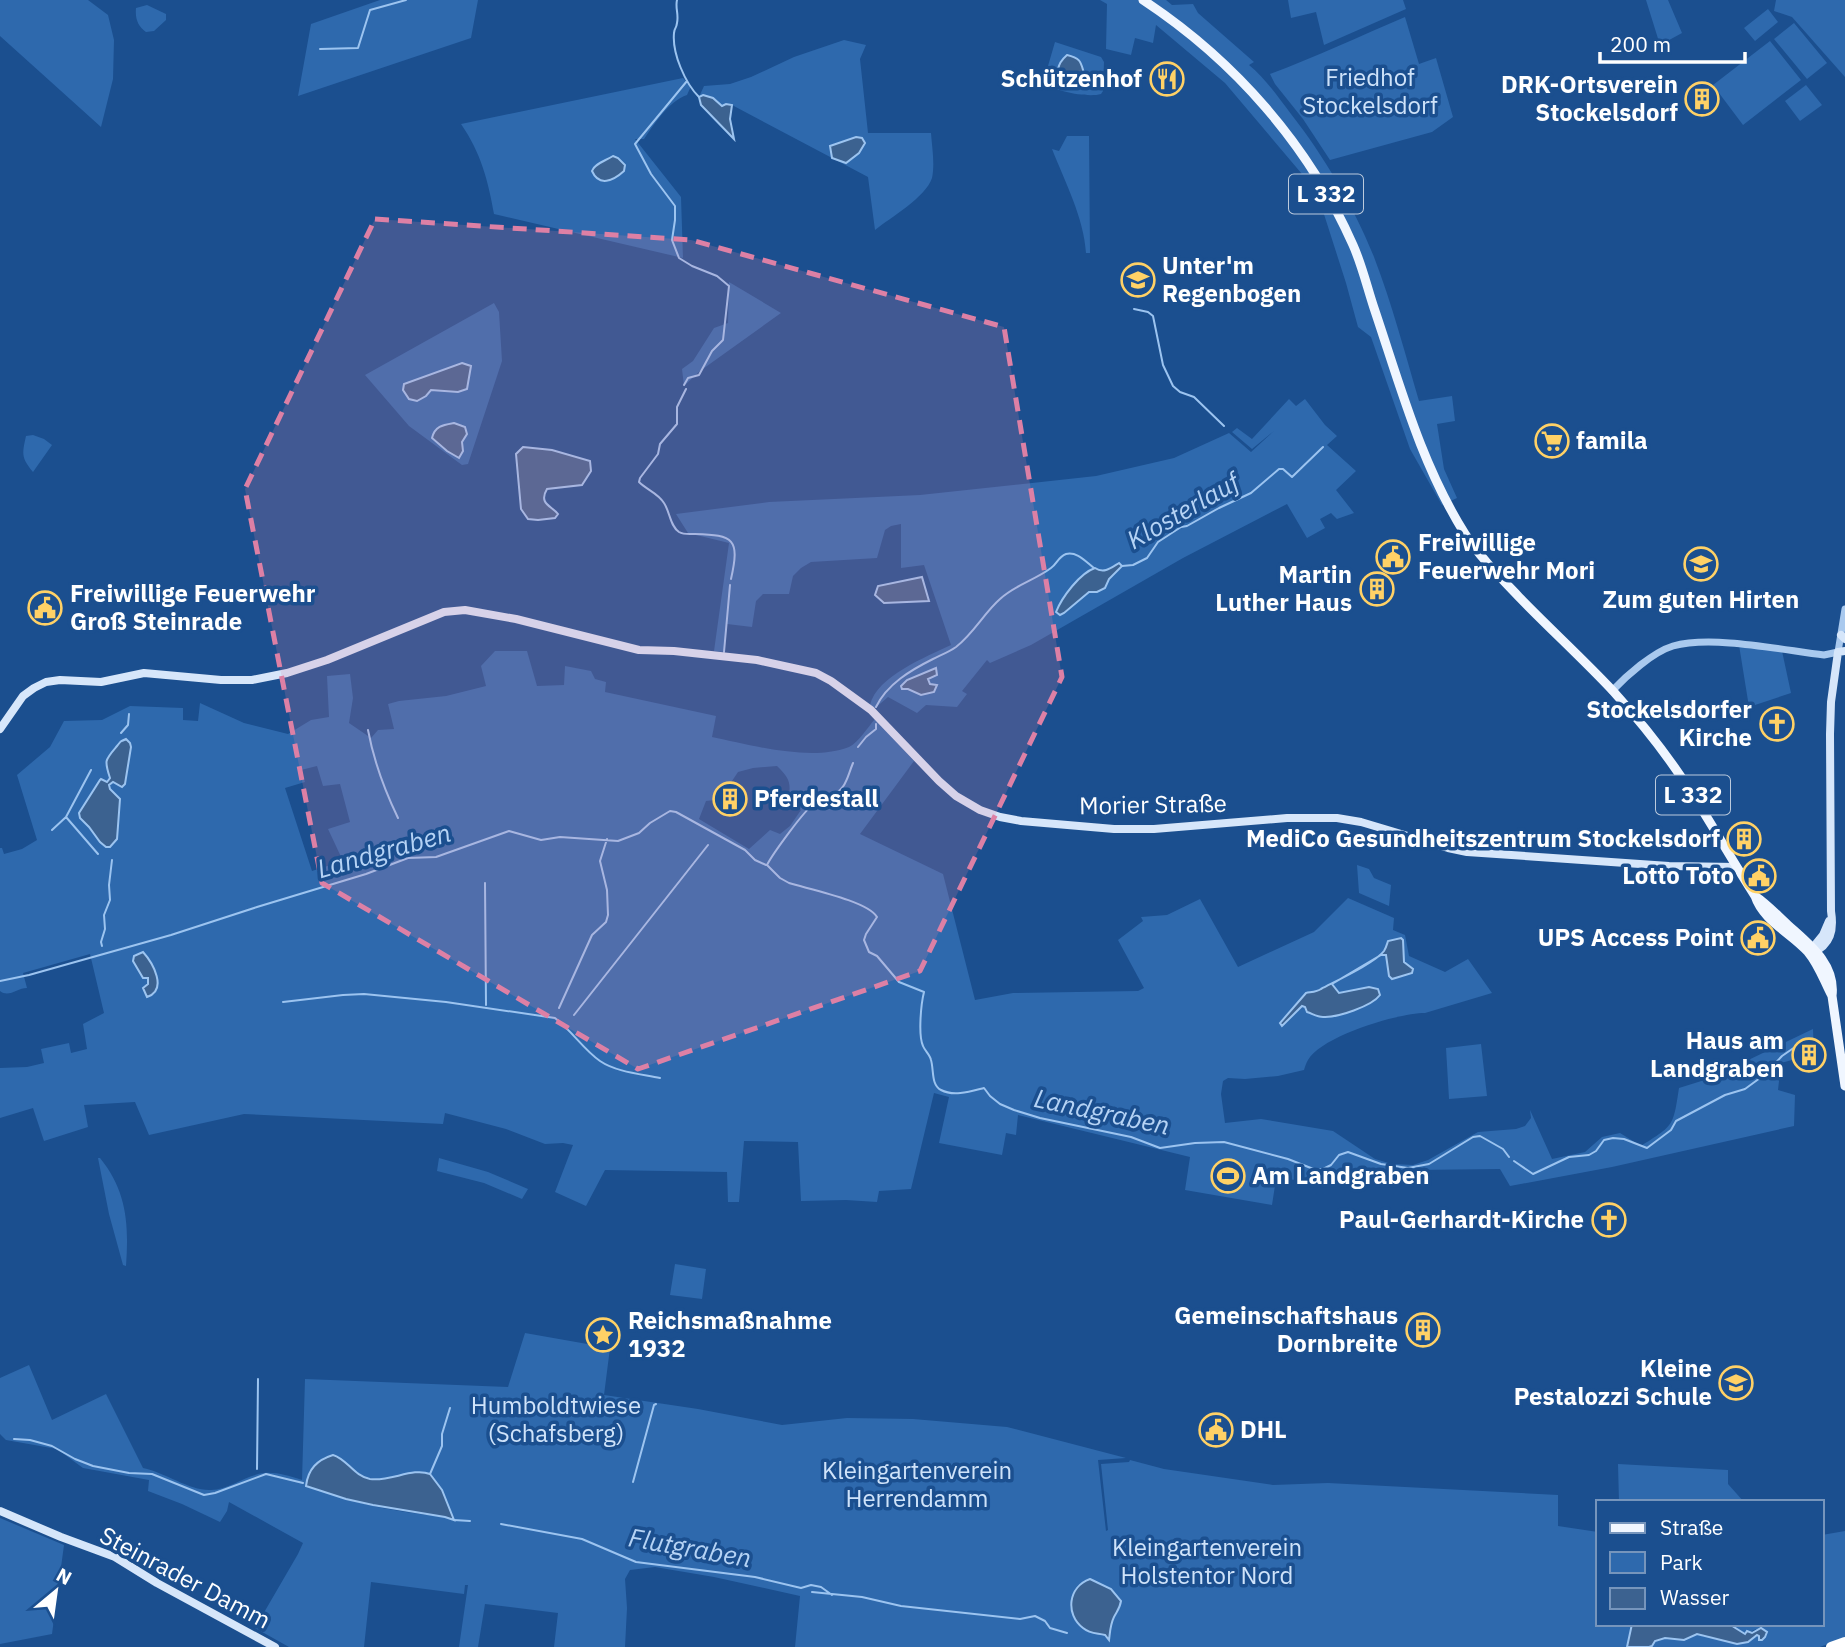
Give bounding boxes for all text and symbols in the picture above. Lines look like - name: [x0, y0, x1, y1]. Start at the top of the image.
- scale bar: [1600, 21, 1745, 65]
- text: 200 m: [1610, 30, 1671, 58]
- restaurant icon: Schützenhof: [1148, 60, 1186, 98]
- park label: Friedhof Stockelsdorf: [1302, 61, 1438, 121]
- place label: Schützenhof: [1001, 62, 1142, 94]
- place label: DRK-Ortsverein Stockelsdorf: [1501, 68, 1678, 128]
- building icon: DRK-Ortsverein Stockelsdorf: [1683, 80, 1721, 118]
- road number: L 332: [1289, 174, 1363, 214]
- place label: Unter'm Regenbogen: [1162, 249, 1301, 309]
- school or university icon: Unter'm Regenbogen: [1119, 261, 1157, 299]
- supermarket icon: famila: [1533, 422, 1571, 460]
- place label: famila: [1576, 424, 1648, 456]
- water label: Klosterlauf: [1120, 463, 1248, 556]
- place label: Freiwillige Feuerwehr Mori: [1418, 526, 1595, 586]
- public building icon: Freiwillige Feuerwehr Mori: [1374, 538, 1412, 576]
- school or university icon: Zum guten Hirten: [1682, 545, 1720, 583]
- place label: Martin Luther Haus: [1215, 558, 1352, 618]
- building icon: Martin Luther Haus: [1358, 570, 1396, 608]
- place label: Freiwillige Feuerwehr Groß Steinrade: [70, 577, 316, 637]
- place label: Zum guten Hirten: [1603, 583, 1799, 615]
- public building icon: Freiwillige Feuerwehr Groß Steinrade: [26, 589, 64, 627]
- place label: Stockelsdorfer Kirche: [1586, 693, 1752, 753]
- church icon: Stockelsdorfer Kirche: [1758, 705, 1796, 743]
- road number: L 332: [1656, 776, 1730, 814]
- building icon: Pferdestall: [711, 780, 749, 818]
- place label: Pferdestall: [754, 782, 879, 814]
- street label: Morier Straße: [1079, 787, 1227, 821]
- water label: Landgraben: [313, 815, 455, 885]
- building icon: MediCo Gesundheitszentrum Stockelsdorf: [1725, 820, 1763, 858]
- place label: MediCo Gesundheitszentrum Stockelsdorf: [1246, 822, 1720, 854]
- public building icon: Lotto Toto: [1740, 857, 1778, 895]
- place label: Lotto Toto: [1622, 859, 1734, 891]
- public building icon: UPS Access Point: [1739, 919, 1777, 957]
- place label: UPS Access Point: [1538, 921, 1734, 953]
- place label: Haus am Landgraben: [1650, 1024, 1784, 1084]
- building icon: Haus am Landgraben: [1790, 1036, 1828, 1074]
- water label: Landgraben: [1031, 1080, 1173, 1142]
- sports icon: Am Landgraben: [1209, 1157, 1247, 1195]
- place label: Am Landgraben: [1252, 1159, 1430, 1191]
- church icon: Paul-Gerhardt-Kirche: [1590, 1201, 1628, 1239]
- place label: Paul-Gerhardt-Kirche: [1339, 1203, 1584, 1235]
- place label: Gemeinschaftshaus Dornbreite: [1174, 1299, 1398, 1359]
- place label: Reichsmaßnahme 1932: [628, 1304, 832, 1364]
- building icon: Gemeinschaftshaus Dornbreite: [1404, 1311, 1442, 1349]
- place icon: Reichsmaßnahme 1932: [584, 1316, 622, 1354]
- place label: Kleine Pestalozzi Schule: [1514, 1352, 1712, 1412]
- school or university icon: Kleine Pestalozzi Schule: [1717, 1364, 1755, 1402]
- park label: Humboldtwiese (Schafsberg): [471, 1389, 641, 1449]
- public building icon: DHL: [1197, 1411, 1235, 1449]
- place label: DHL: [1240, 1413, 1287, 1445]
- park label: Kleingartenverein Herrendamm: [822, 1454, 1012, 1514]
- legend: [1596, 1500, 1824, 1626]
- text: Straße: [1660, 1513, 1723, 1541]
- street label: Steinrader Damm: [95, 1519, 276, 1636]
- water label: Flutgraben: [626, 1520, 754, 1575]
- park label: Kleingartenverein Holstentor Nord: [1112, 1531, 1302, 1591]
- text: Park: [1660, 1548, 1703, 1576]
- north arrow: [21, 1556, 91, 1626]
- text: N: [52, 1562, 76, 1590]
- text: Wasser: [1660, 1583, 1730, 1611]

